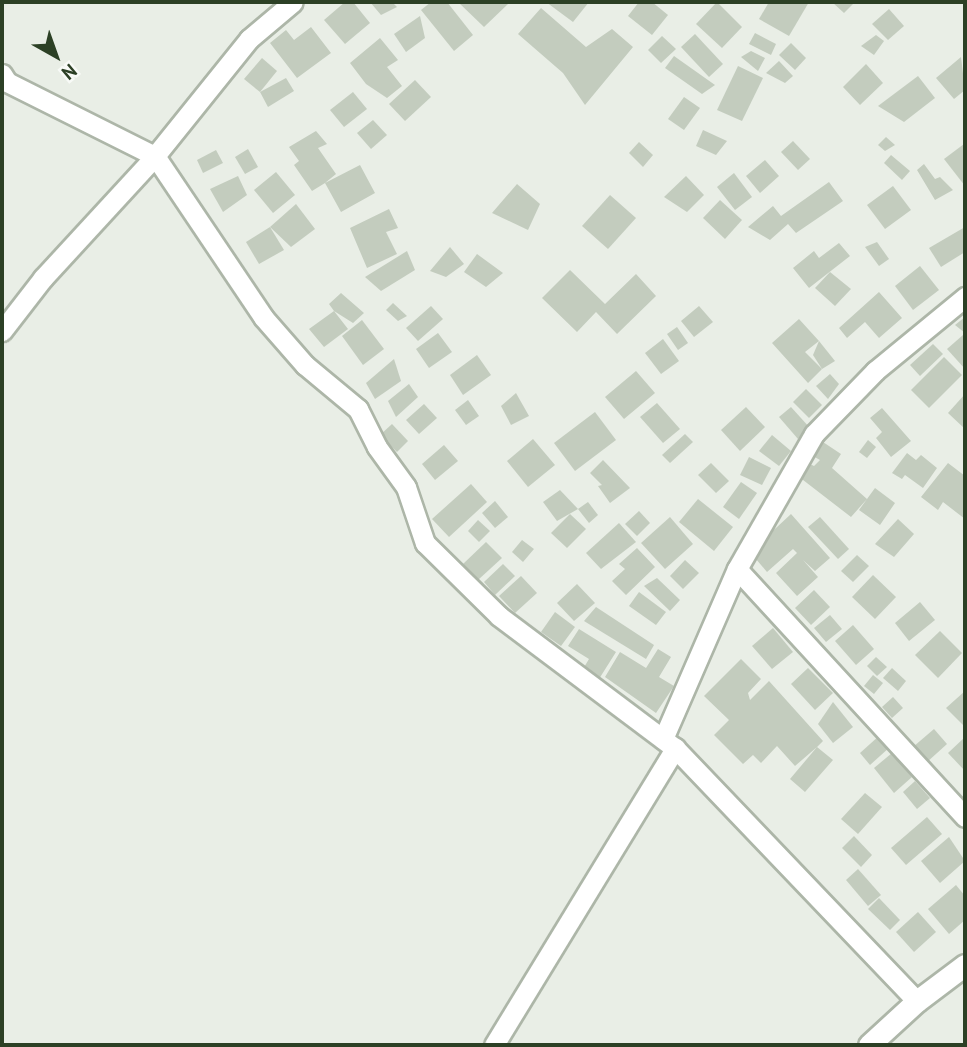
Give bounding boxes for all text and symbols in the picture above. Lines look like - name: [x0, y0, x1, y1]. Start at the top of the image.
- north arrow: [21, 21, 91, 91]
- text: N: [57, 59, 82, 85]

